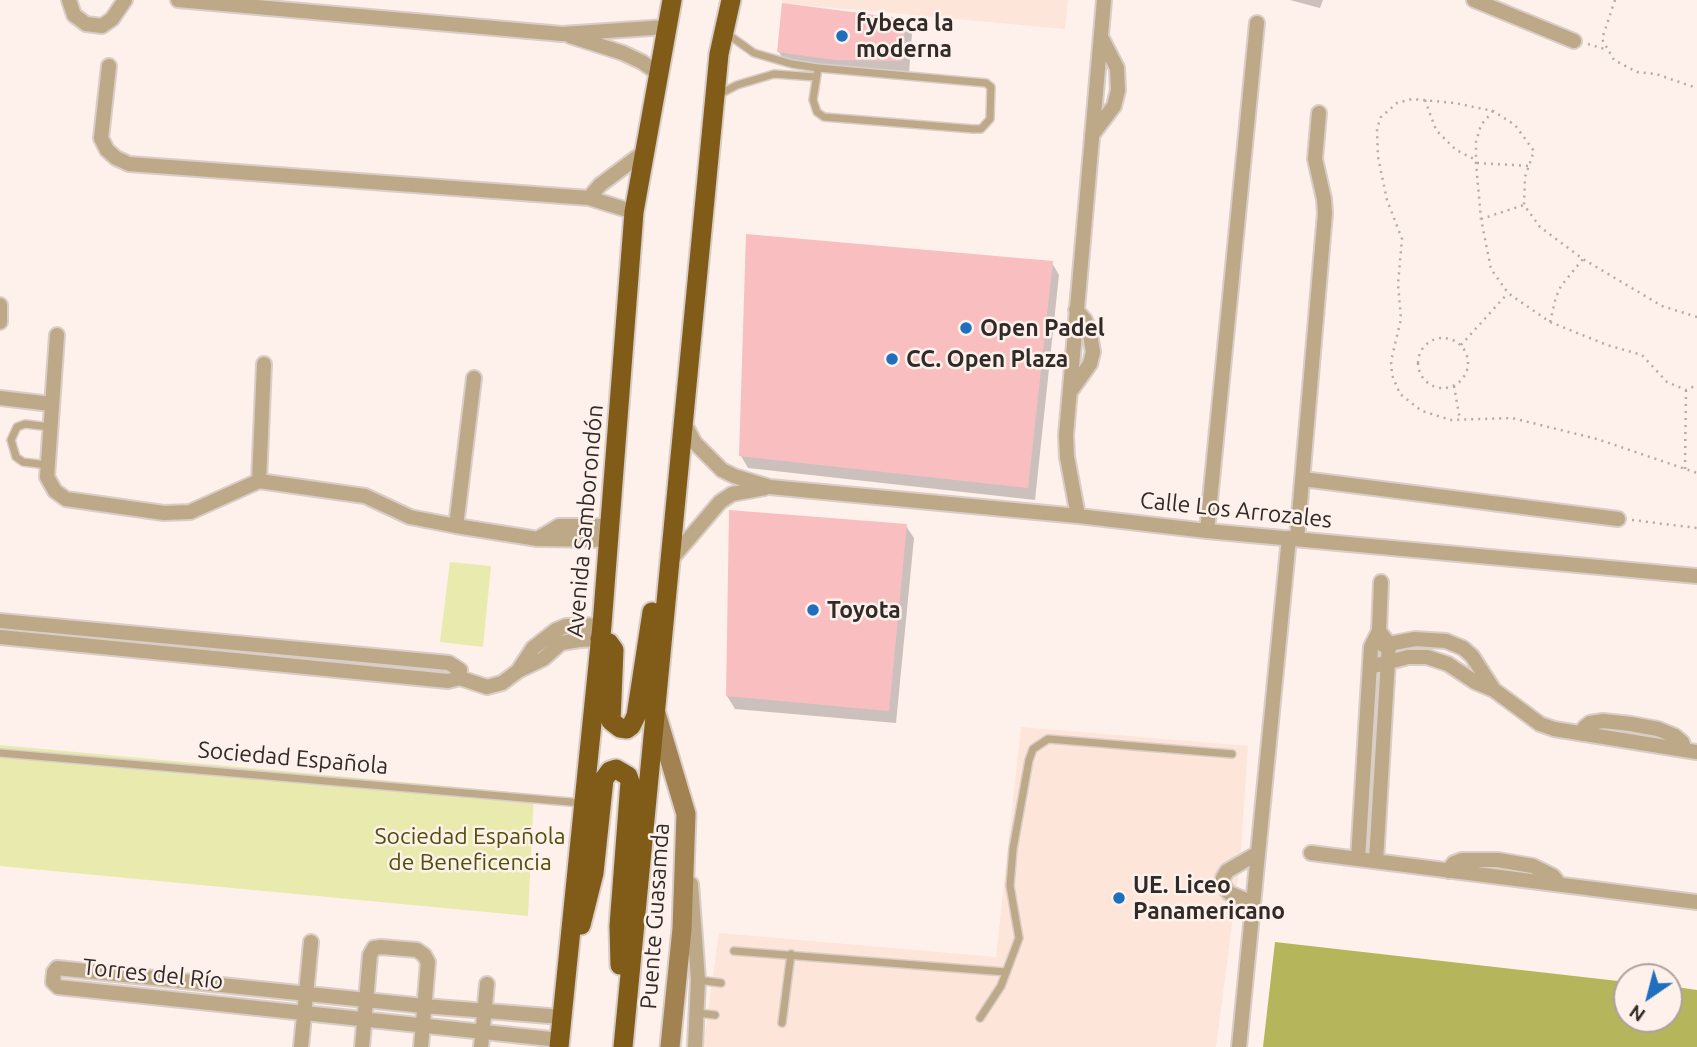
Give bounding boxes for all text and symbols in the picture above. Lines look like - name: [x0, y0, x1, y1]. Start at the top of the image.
- place label: fybeca la moderna: [856, 9, 954, 63]
- marker: fybeca la moderna: [834, 28, 850, 44]
- place label: Open Padel: [980, 314, 1105, 342]
- marker: Open Padel: [958, 320, 974, 336]
- place label: CC. Open Plaza: [906, 345, 1068, 373]
- marker: CC. Open Plaza: [884, 351, 900, 367]
- street label: Avenida Samborondón: [561, 403, 609, 639]
- street label: Calle Los Arrozales: [1139, 486, 1333, 534]
- place label: Toyota: [827, 596, 901, 624]
- marker: Toyota: [805, 602, 821, 618]
- street label: Sociedad Española: [197, 736, 389, 780]
- park label: Sociedad Española de Beneficencia: [374, 822, 566, 876]
- street label: Puente Guasamda: [635, 822, 675, 1010]
- place label: UE. Liceo Panamericano: [1133, 871, 1285, 925]
- marker: UE. Liceo Panamericano: [1111, 890, 1127, 906]
- street label: Torres del Río: [81, 953, 225, 995]
- north arrow: [1613, 963, 1683, 1033]
- text: N: [1625, 1000, 1649, 1027]

